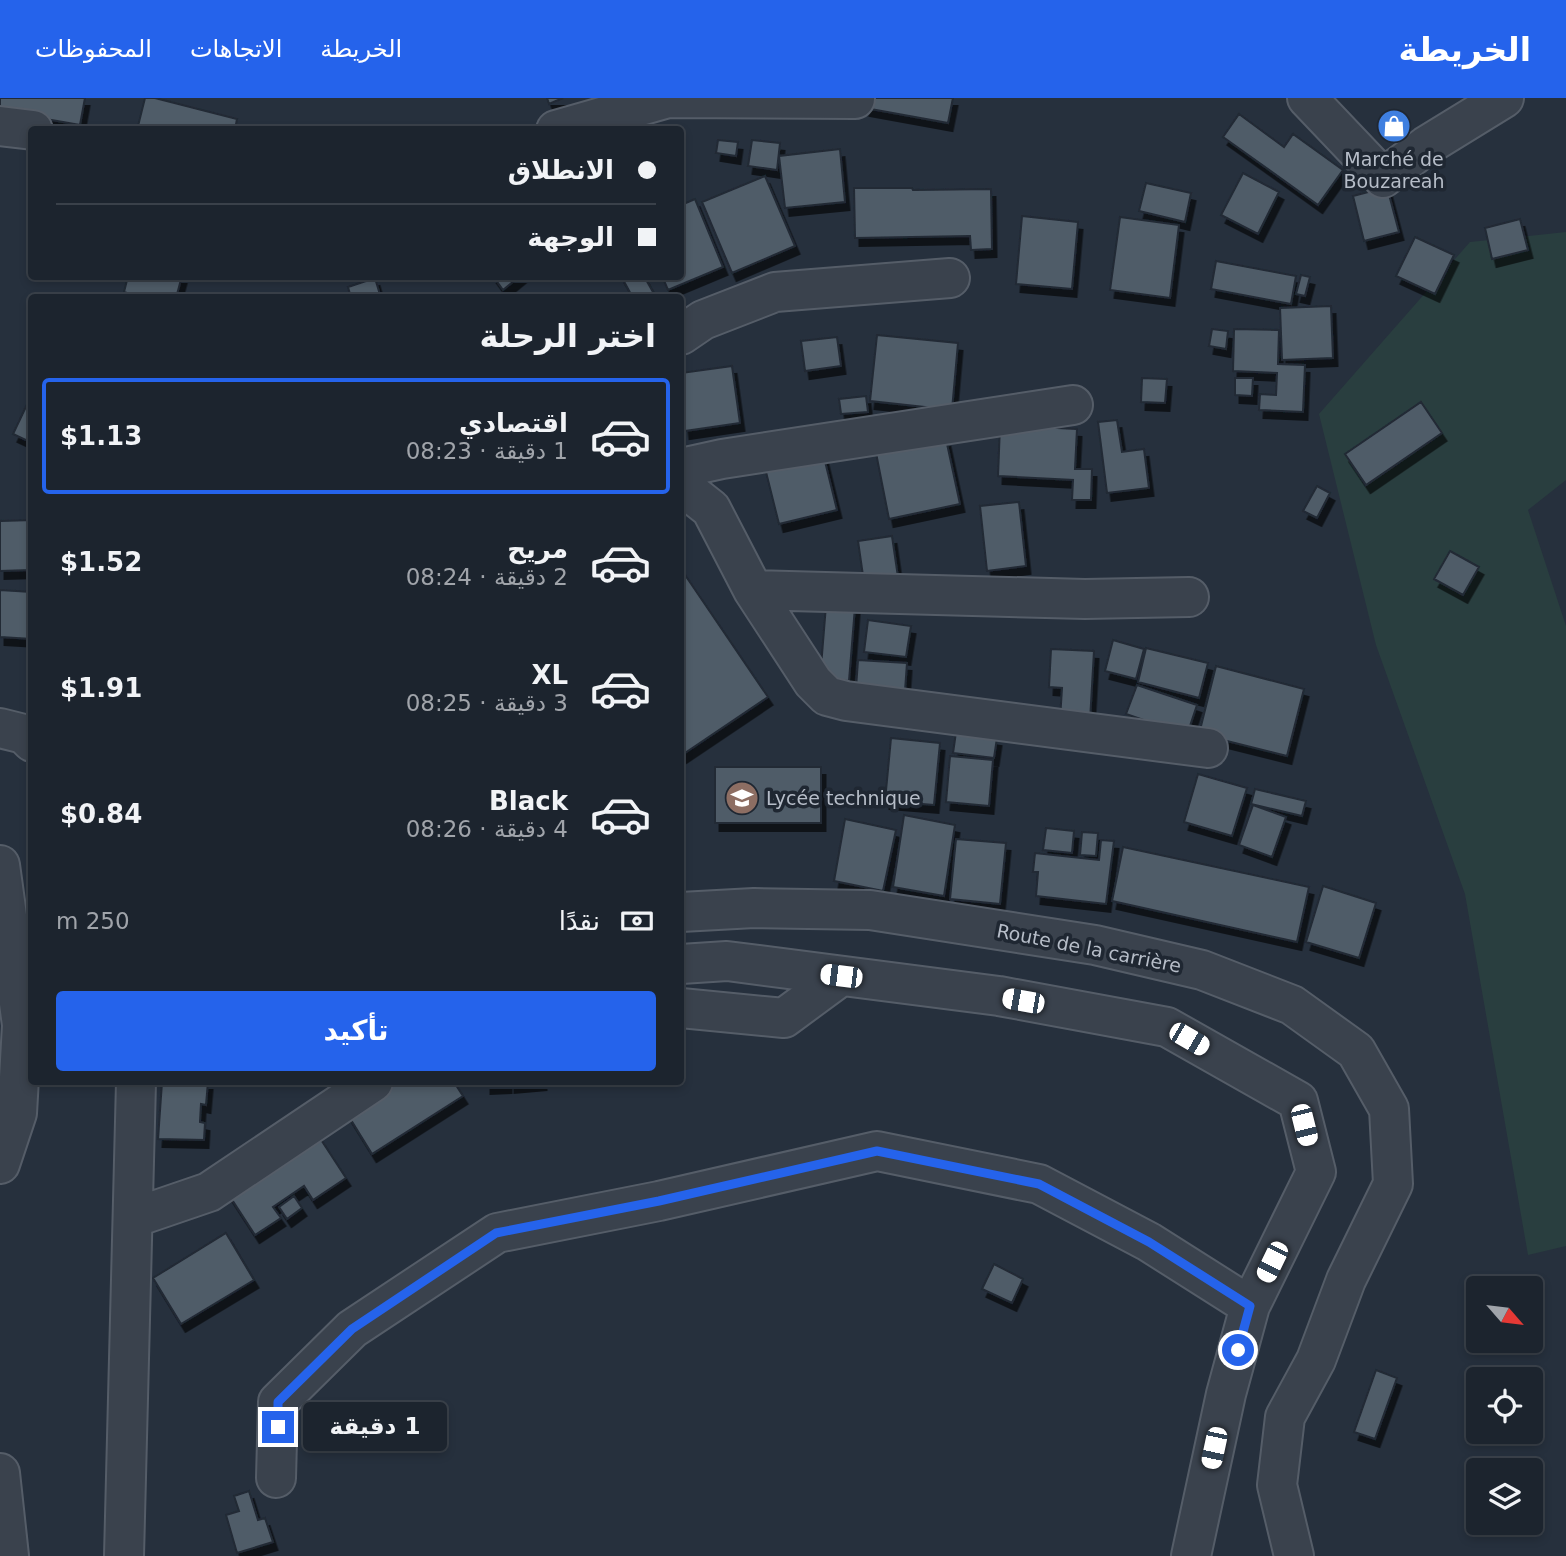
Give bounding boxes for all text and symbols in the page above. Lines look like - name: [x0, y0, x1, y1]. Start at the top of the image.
- text: الخريطة: [1398, 30, 1531, 69]
- text: المحفوظات: [35, 35, 152, 63]
- text: الاتجاهات: [190, 35, 282, 63]
- text: الخريطة: [320, 35, 402, 63]
- shop icon: Marché de Bouzareah: [1375, 107, 1413, 145]
- place label: Marché de Bouzareah: [1343, 148, 1445, 192]
- text: الانطلاق: [508, 155, 614, 185]
- text: الوجهة: [527, 222, 614, 252]
- text: اختر الرحلة: [479, 317, 656, 355]
- icon: car: [589, 405, 652, 468]
- text: اقتصادي: [459, 408, 568, 438]
- text: $1.13: [60, 421, 142, 451]
- text: 1 دقيقة · 08:23: [406, 438, 568, 464]
- icon: car: [589, 531, 652, 594]
- text: مريح: [507, 534, 568, 564]
- text: $1.52: [60, 547, 142, 577]
- text: 2 دقيقة · 08:24: [406, 564, 568, 590]
- icon: car: [589, 657, 652, 720]
- text: XL: [531, 660, 568, 690]
- text: $1.91: [60, 673, 142, 703]
- text: 3 دقيقة · 08:25: [406, 690, 568, 716]
- school or university icon: Lycée technique: [723, 779, 761, 817]
- icon: car: [589, 783, 652, 846]
- text: Black: [489, 786, 568, 816]
- place label: Lycée technique: [766, 787, 921, 809]
- text: $0.84: [60, 799, 142, 829]
- text: 4 دقيقة · 08:26: [406, 816, 568, 842]
- icon: cash: [618, 902, 656, 940]
- text: نقدًا: [559, 906, 600, 936]
- text: 250 m: [56, 908, 130, 934]
- street label: Route de la carrière: [995, 919, 1183, 977]
- car: [819, 963, 864, 989]
- car: [1001, 987, 1046, 1015]
- button: تأكيد: [56, 991, 656, 1071]
- car: [1166, 1019, 1213, 1059]
- car: [1289, 1102, 1320, 1148]
- car: [1254, 1239, 1291, 1285]
- north arrow: [1466, 1276, 1544, 1353]
- map controls: [1466, 1276, 1543, 1535]
- route start: [1222, 1334, 1254, 1366]
- button: locate: [1466, 1367, 1543, 1444]
- callout: 1 دقيقة: [302, 1402, 446, 1452]
- route end: [262, 1411, 294, 1443]
- text: 1 دقيقة: [330, 1413, 420, 1439]
- car: [1200, 1425, 1229, 1471]
- button: layers: [1466, 1458, 1543, 1535]

